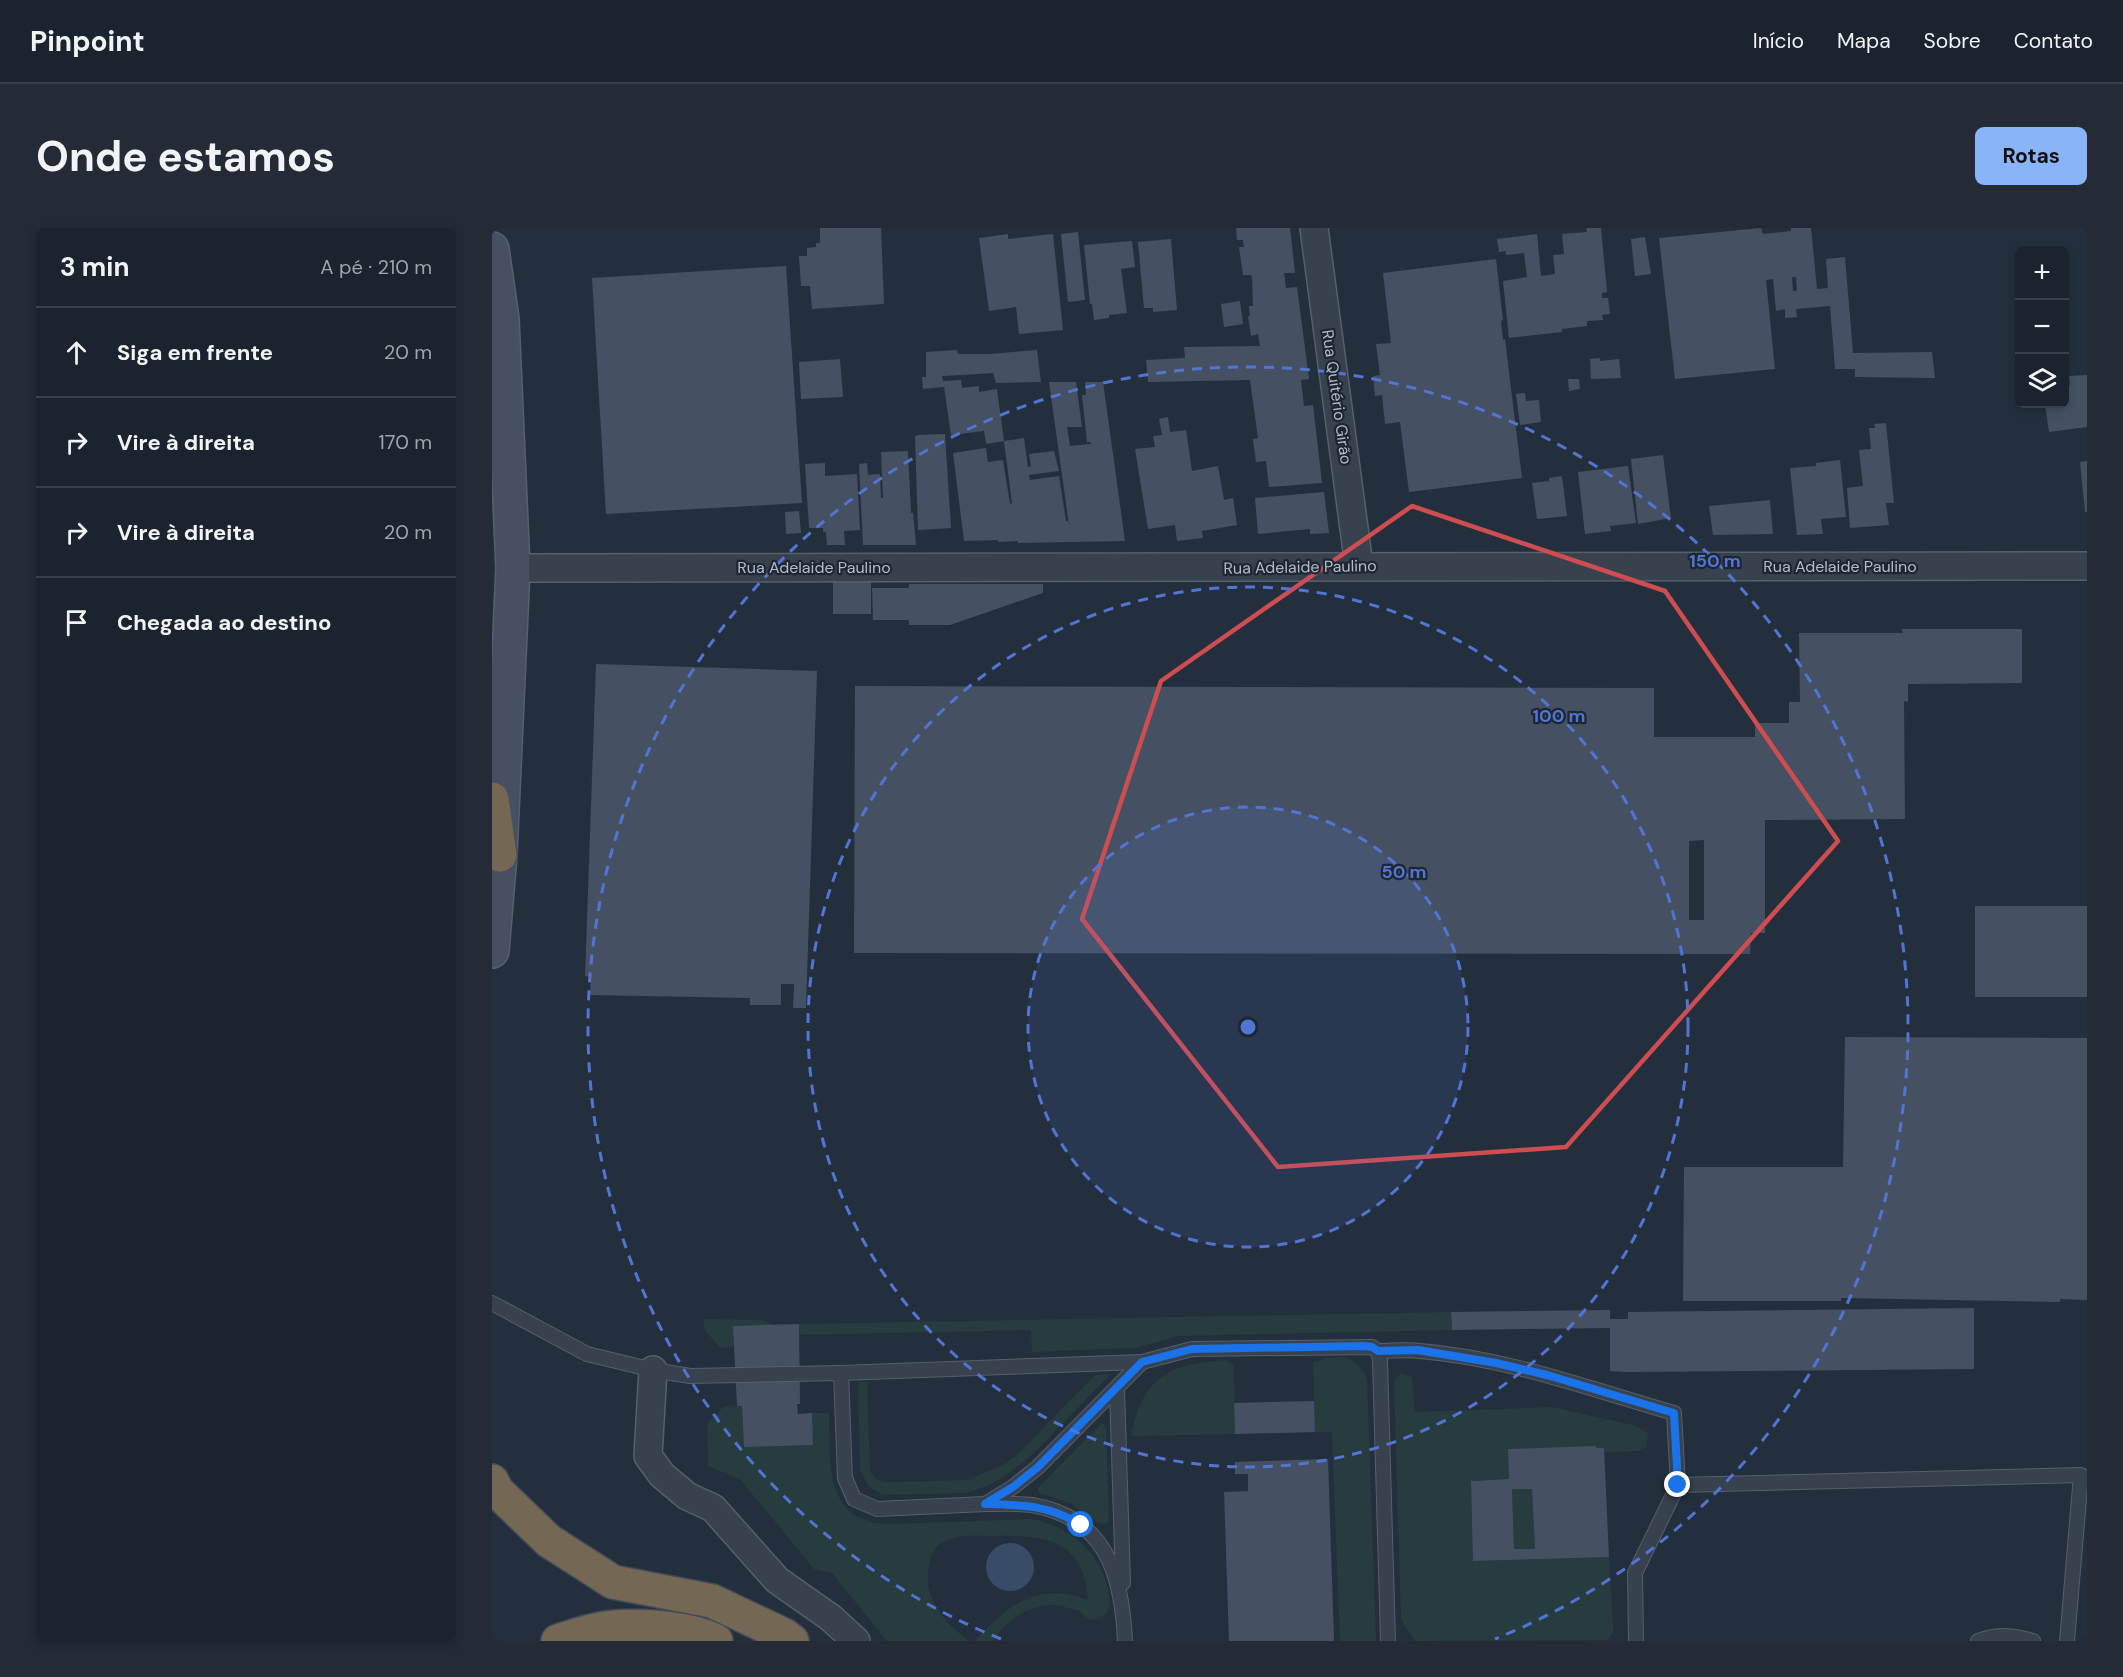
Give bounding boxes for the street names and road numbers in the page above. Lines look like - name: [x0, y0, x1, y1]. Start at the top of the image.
- street label: Rua Quitério Girão: [1317, 328, 1357, 466]
- street label: Rua Adelaide Paulino: [1223, 555, 1377, 579]
- street label: Rua Adelaide Paulino: [1763, 556, 1917, 577]
- street label: Rua Adelaide Paulino: [737, 557, 891, 578]

